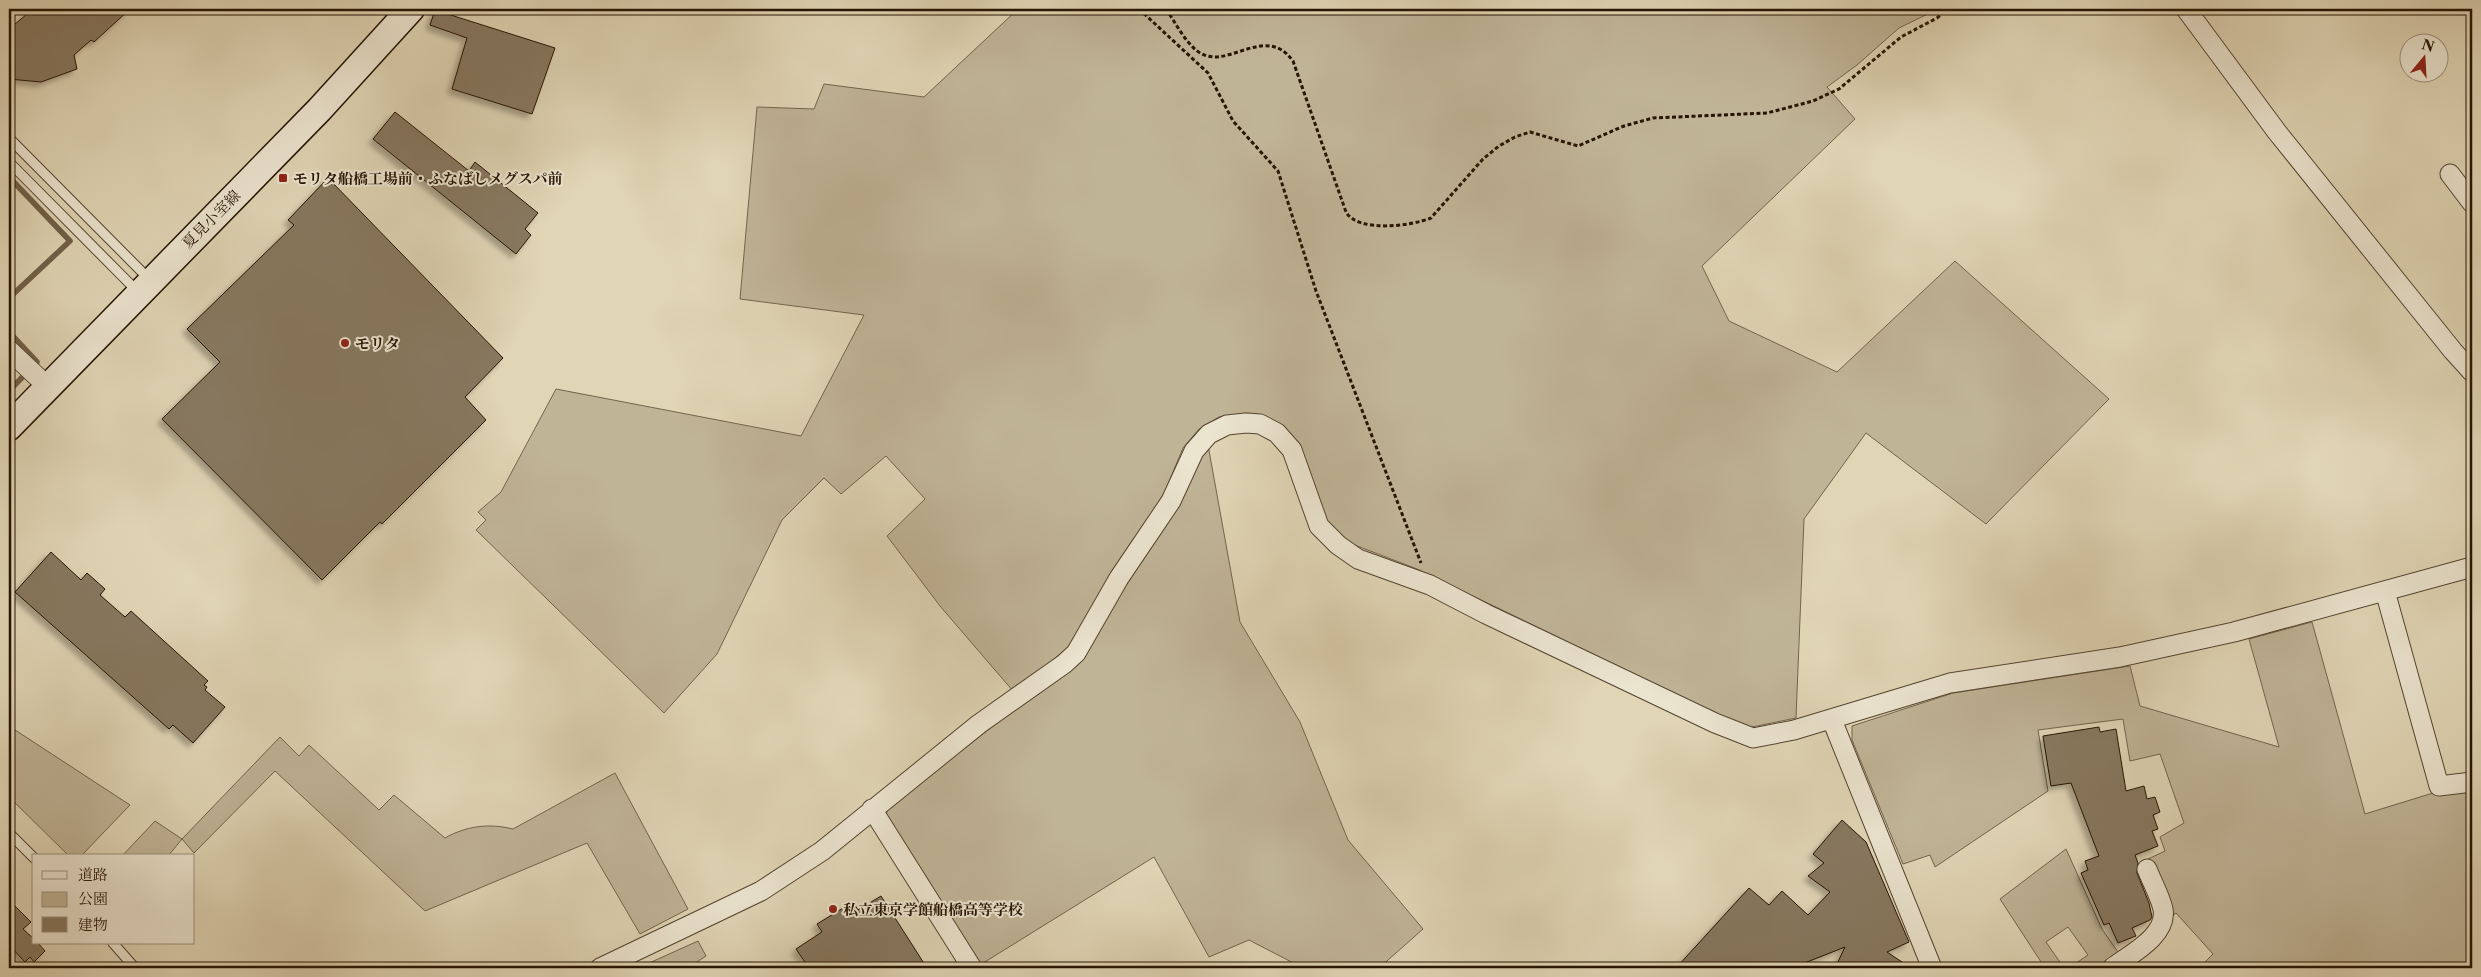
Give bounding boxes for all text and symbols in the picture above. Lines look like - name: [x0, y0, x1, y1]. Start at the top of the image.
- north arrow: [2398, 32, 2448, 82]
- text: N: [2419, 35, 2437, 56]
- place label: モリタ船橋工場前・ふなばしメグスパ前: [293, 169, 563, 188]
- marker: モリタ船橋工場前・ふなばしメグスパ前: [277, 172, 289, 184]
- street label: 夏見小室線: [178, 186, 244, 252]
- place label: モリタ: [355, 334, 400, 353]
- marker: モリタ: [339, 337, 351, 349]
- legend: [32, 854, 195, 944]
- text: 道路: [78, 865, 108, 884]
- text: 公園: [78, 889, 108, 908]
- place label: 私立東京学館船橋高等学校: [843, 900, 1023, 919]
- marker: 私立東京学館船橋高等学校: [827, 903, 839, 915]
- text: 建物: [78, 915, 108, 934]

